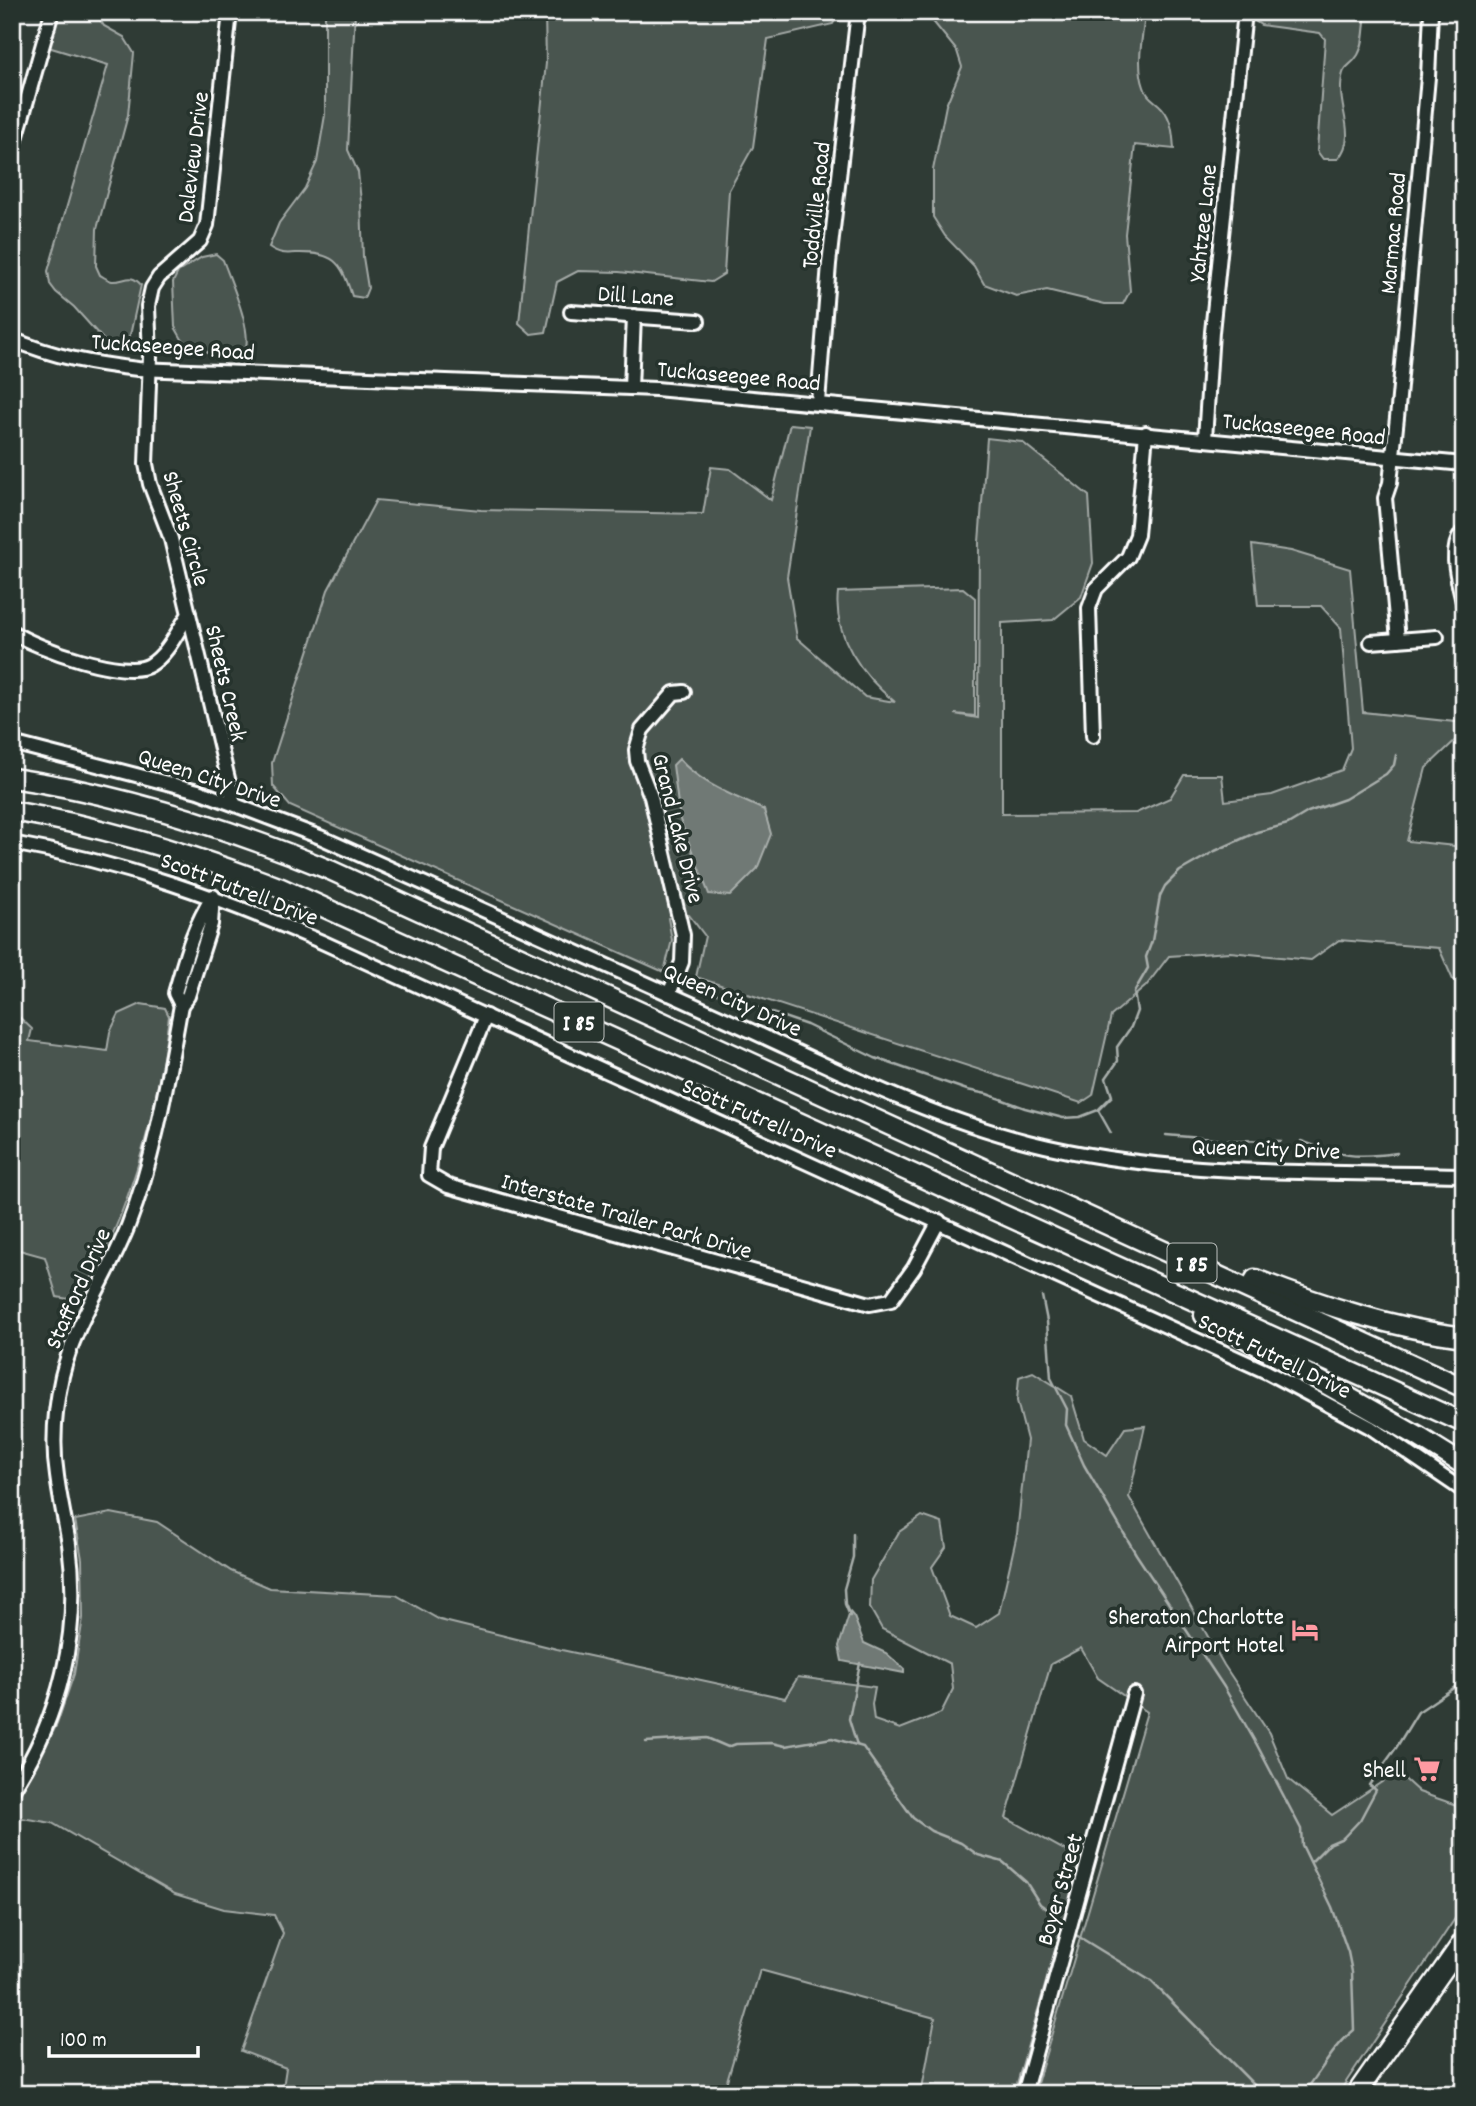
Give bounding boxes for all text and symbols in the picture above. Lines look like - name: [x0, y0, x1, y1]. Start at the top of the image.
- street label: Daleview Drive: [170, 90, 220, 225]
- street label: Toddville Road: [794, 140, 842, 270]
- street label: Yahtzee Lane: [1182, 163, 1228, 284]
- street label: Marmac Road: [1373, 171, 1417, 296]
- street label: Dill Lane: [596, 278, 675, 318]
- street label: Tuckaseegee Road: [90, 326, 256, 372]
- street label: Tuckaseegee Road: [656, 354, 822, 402]
- street label: Tuckaseegee Road: [1220, 406, 1387, 456]
- street label: Sheets Circle: [151, 467, 217, 590]
- street label: Sheets Creek: [194, 622, 254, 745]
- street label: Queen City Drive: [133, 741, 285, 819]
- street label: Grand Lake Drive: [641, 750, 711, 907]
- street label: Scott Futrell Drive: [155, 845, 323, 937]
- street label: Queen City Drive: [657, 956, 807, 1047]
- road number: I 85: [554, 1002, 604, 1042]
- street label: Scott Futrell Drive: [676, 1070, 842, 1169]
- street label: Queen City Drive: [1191, 1131, 1341, 1171]
- street label: Interstate Trailer Park Drive: [497, 1166, 756, 1270]
- street label: Stafford Drive: [38, 1223, 122, 1355]
- road number: I 85: [1168, 1244, 1216, 1282]
- street label: Scott Futrell Drive: [1191, 1306, 1356, 1410]
- place label: Sheraton Charlotte Airport Hotel: [1108, 1602, 1284, 1664]
- hotel icon: Sheraton Charlotte Airport Hotel: [1290, 1615, 1320, 1645]
- supermarket icon: Shell: [1412, 1754, 1442, 1784]
- place label: Shell: [1362, 1755, 1406, 1789]
- street label: Boyer Street: [1030, 1830, 1094, 1950]
- scale bar: [49, 2015, 198, 2059]
- text: 100 m: [60, 2027, 107, 2057]

